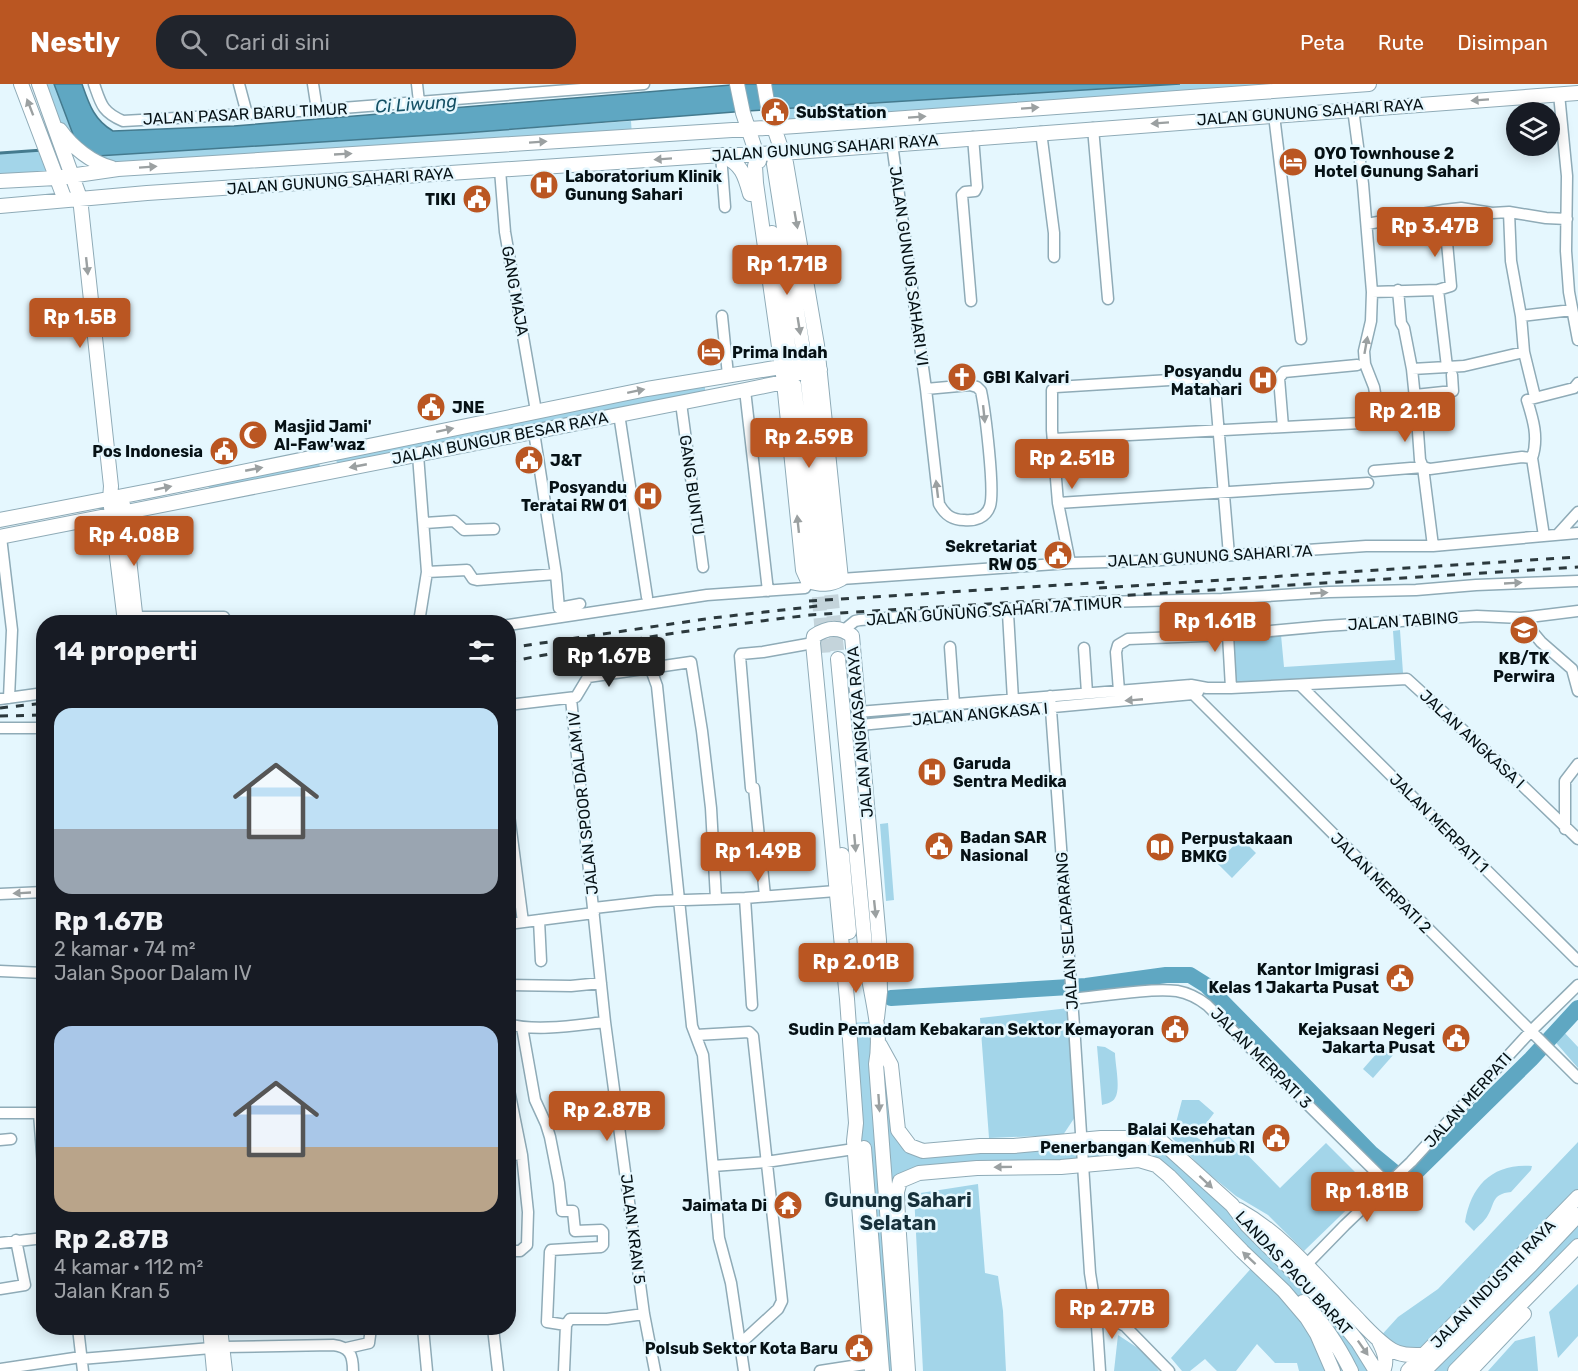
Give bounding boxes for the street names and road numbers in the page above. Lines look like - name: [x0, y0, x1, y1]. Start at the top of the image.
- street label: JALAN GUNUNG SAHARI RAYA: [1196, 95, 1424, 129]
- street label: JALAN PASAR BARU TIMUR: [142, 99, 348, 129]
- street label: JALAN GUNUNG SAHARI RAYA: [711, 131, 939, 165]
- street label: JALAN GUNUNG SAHARI RAYA: [226, 164, 454, 198]
- street label: JALAN GUNUNG SAHARI VI: [886, 165, 932, 367]
- street label: GANG MAJA: [498, 244, 532, 338]
- street label: JALAN BUNGUR BESAR RAYA: [390, 408, 610, 468]
- street label: GANG BUNTU: [676, 434, 708, 536]
- street label: JALAN GUNUNG SAHARI 7A: [1107, 541, 1313, 571]
- street label: JALAN GUNUNG SAHARI 7A TIMUR: [865, 593, 1123, 629]
- street label: JALAN TABING: [1347, 608, 1459, 634]
- street label: JALAN ANGKASA RAYA: [843, 645, 877, 818]
- street label: JALAN ANGKASA I: [1416, 686, 1528, 792]
- street label: JALAN ANGKASA I: [911, 699, 1049, 729]
- street label: JALAN SPOOR DALAM IV: [564, 710, 602, 896]
- street label: JALAN MERPATI 1: [1386, 770, 1492, 876]
- street label: JALAN MERPATI 2: [1327, 829, 1435, 937]
- street label: JALAN SELAPARANG: [1052, 851, 1082, 1011]
- street label: JALAN MERPATI 3: [1207, 1004, 1315, 1112]
- street label: JALAN MERPATI: [1420, 1049, 1516, 1151]
- street label: JALAN KRAN 5: [617, 1173, 649, 1285]
- street label: LANDAS PACU BARAT: [1232, 1207, 1356, 1339]
- street label: JALAN INDUSTRI RAYA: [1427, 1216, 1559, 1352]

